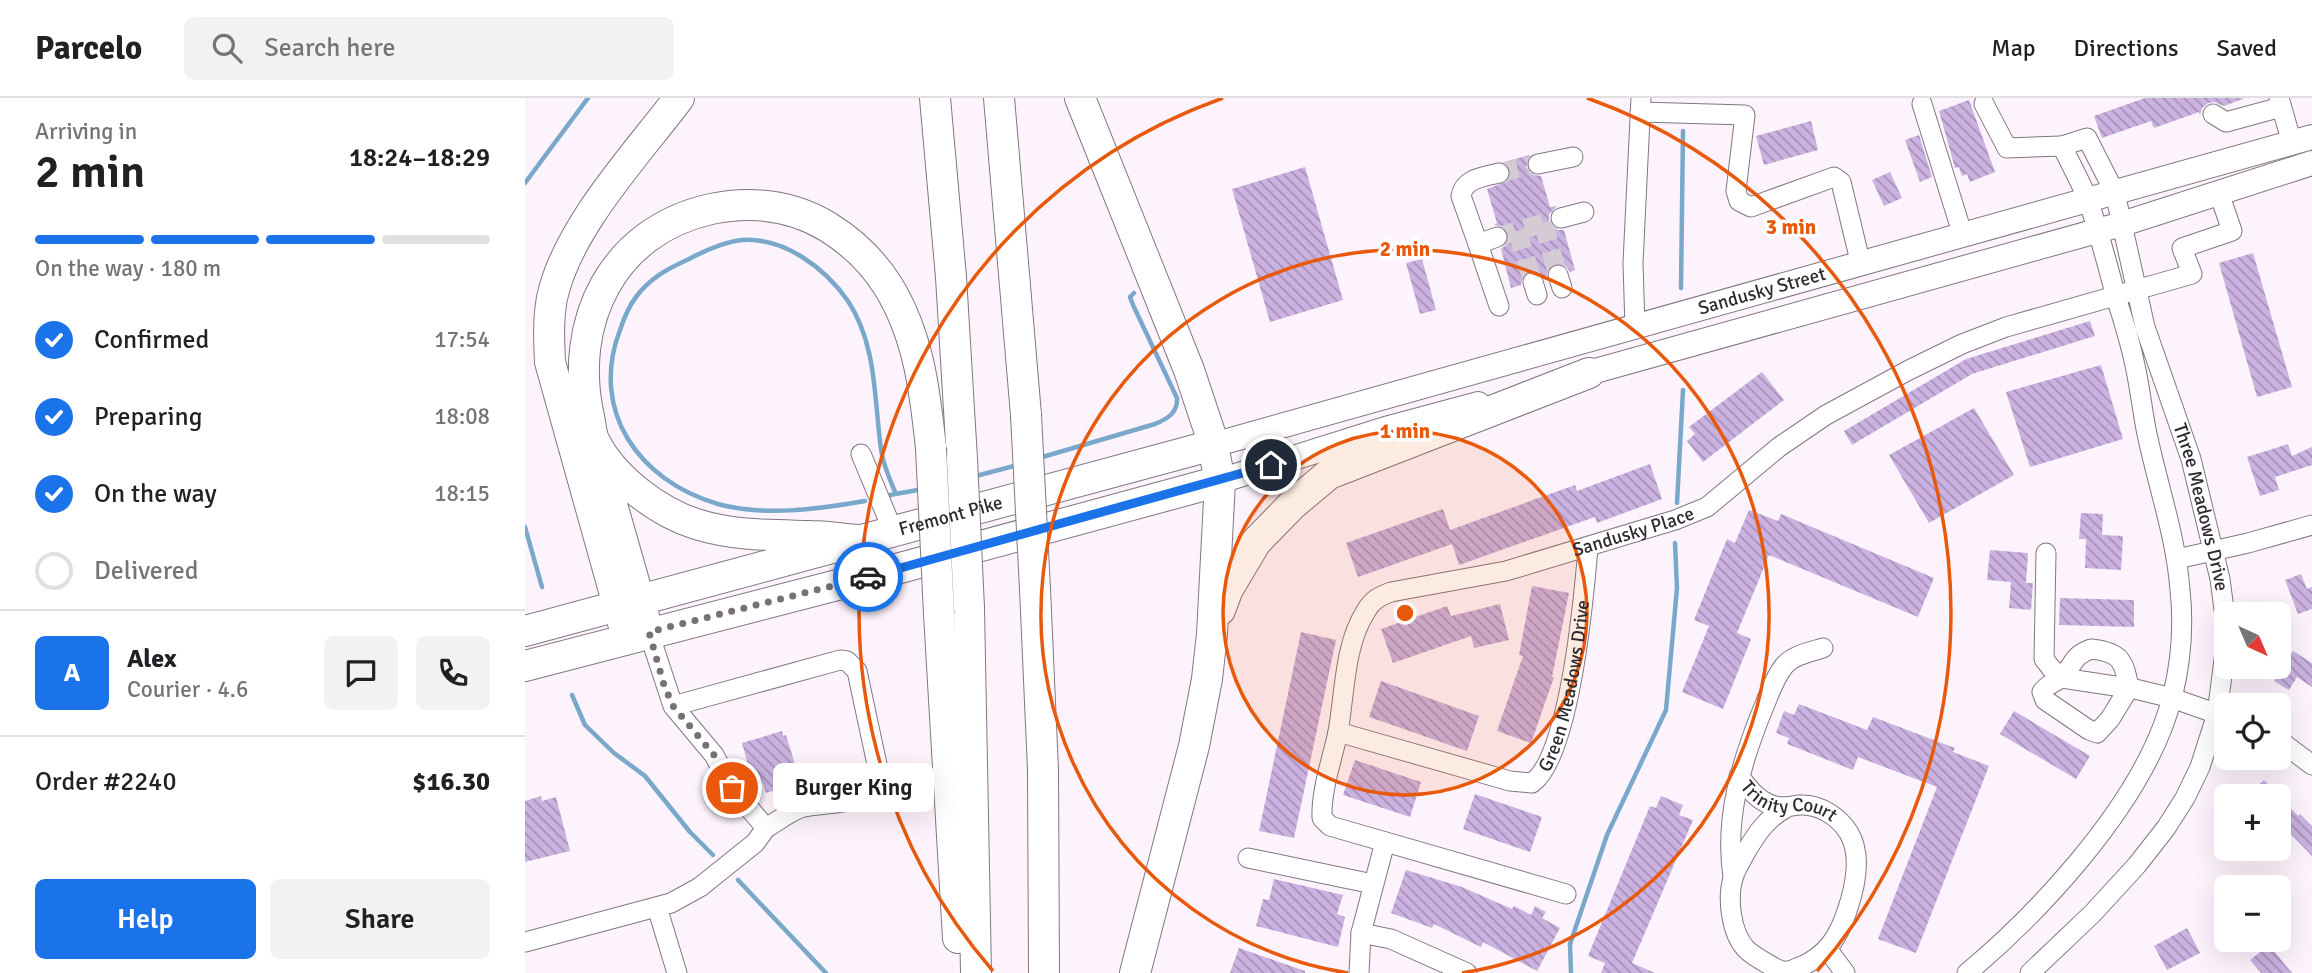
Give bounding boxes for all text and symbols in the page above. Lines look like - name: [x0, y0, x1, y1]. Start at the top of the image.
- search box: [184, 17, 674, 80]
- text: Parcelo: [35, 28, 142, 69]
- icon: search: [208, 29, 246, 67]
- text: Search here: [264, 32, 395, 64]
- text: Map: [1991, 33, 2036, 63]
- text: Directions: [2074, 33, 2179, 63]
- text: Saved: [2217, 33, 2277, 63]
- text: Arriving in: [35, 117, 137, 146]
- text: 18:24–18:29: [349, 142, 490, 174]
- text: 2 min: [35, 144, 145, 200]
- text: 3 min: [1766, 214, 1816, 240]
- text: 2 min: [1380, 236, 1430, 262]
- text: On the way · 180 m: [35, 254, 221, 283]
- street label: Sandusky Street: [1695, 262, 1829, 320]
- icon: check: [35, 321, 73, 359]
- text: Confirmed: [94, 324, 209, 356]
- text: 17:54: [434, 325, 490, 354]
- icon: check: [35, 398, 73, 436]
- text: Preparing: [94, 401, 202, 433]
- text: 18:08: [434, 402, 490, 431]
- text: 1 min: [1380, 418, 1430, 444]
- street label: Three Meadows Drive: [2167, 420, 2233, 593]
- pin: [1241, 435, 1301, 495]
- icon: home: [1252, 446, 1290, 484]
- icon: check: [35, 475, 73, 513]
- text: On the way: [94, 478, 217, 510]
- text: 18:15: [434, 479, 490, 508]
- street label: Fremont Pike: [896, 490, 1005, 541]
- street label: Sandusky Place: [1569, 501, 1698, 562]
- courier: [833, 542, 903, 612]
- text: Delivered: [94, 555, 199, 587]
- icon: car: [849, 558, 887, 596]
- street label: Green Meadows Drive: [1533, 599, 1595, 776]
- centre of rings: [1393, 601, 1417, 625]
- north arrow: [2214, 602, 2291, 679]
- map controls: [2214, 602, 2291, 952]
- button: chat: [324, 636, 398, 710]
- button: phone: [416, 636, 490, 710]
- text: Alex: [127, 643, 177, 675]
- text: A: [64, 657, 80, 689]
- text: Courier · 4.6: [127, 675, 248, 704]
- button: locate: [2214, 693, 2291, 770]
- pin: [702, 758, 762, 818]
- callout: Burger King: [774, 764, 935, 812]
- text: Order #2240: [35, 766, 176, 798]
- text: $16.30: [412, 766, 490, 798]
- icon: bag: [713, 769, 751, 807]
- text: Burger King: [794, 773, 913, 802]
- street label: Trinity Court: [1735, 776, 1842, 827]
- button: +: [2214, 784, 2291, 861]
- button: −: [2214, 875, 2291, 952]
- button: Help: [35, 879, 256, 959]
- button: Share: [270, 879, 490, 959]

